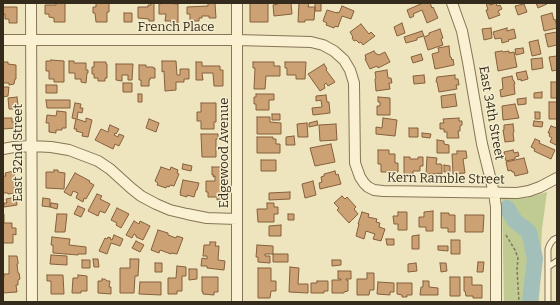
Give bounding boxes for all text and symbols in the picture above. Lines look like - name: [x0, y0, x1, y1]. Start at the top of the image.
- street label: French Place: [138, 19, 214, 35]
- street label: East 34th Street: [475, 65, 507, 161]
- street label: Edgewood Avenue: [216, 98, 232, 208]
- street label: East 32nd Street: [10, 104, 26, 202]
- street label: Kern Ramble Street: [387, 170, 505, 188]

